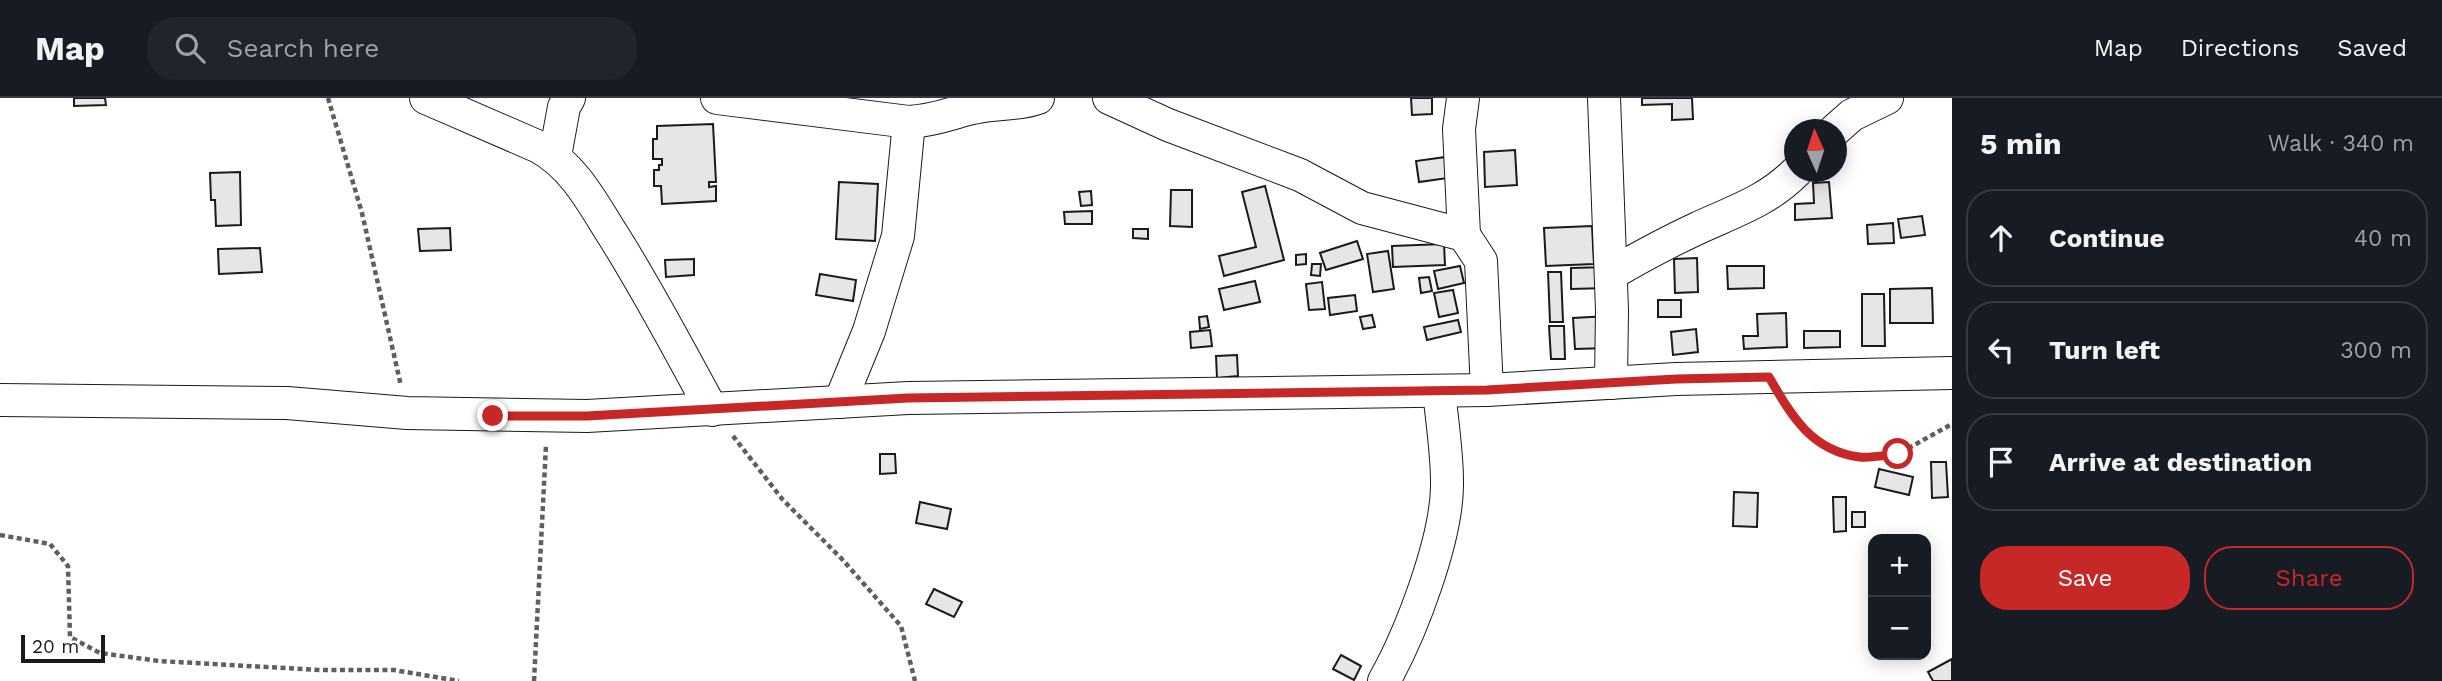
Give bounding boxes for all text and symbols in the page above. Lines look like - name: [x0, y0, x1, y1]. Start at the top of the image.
- search box: [147, 17, 637, 80]
- text: Map: [35, 29, 105, 68]
- icon: search: [171, 29, 209, 67]
- text: Search here: [227, 33, 379, 63]
- text: Map: [2094, 34, 2143, 62]
- text: Directions: [2181, 34, 2299, 62]
- text: Saved: [2337, 34, 2407, 62]
- north arrow: [1784, 119, 1847, 182]
- text: 5 min: [1980, 126, 2062, 161]
- text: Walk · 340 m: [2268, 130, 2414, 157]
- icon: ahead: [1982, 219, 2020, 257]
- text: Continue: [2049, 223, 2165, 253]
- text: 40 m: [2354, 225, 2412, 252]
- icon: left: [1982, 331, 2020, 369]
- text: Turn left: [2049, 335, 2160, 365]
- text: 300 m: [2340, 337, 2412, 364]
- route end: [477, 400, 508, 431]
- route start: [1882, 438, 1913, 469]
- icon: arrive: [1982, 443, 2020, 481]
- text: Arrive at destination: [2049, 447, 2312, 477]
- map controls: [1868, 534, 1931, 660]
- button: +: [1868, 534, 1931, 597]
- button: Save: [1980, 546, 2190, 610]
- button: Share: [2204, 546, 2414, 610]
- button: −: [1868, 597, 1931, 660]
- scale bar: [21, 632, 105, 664]
- text: 20 m: [32, 635, 79, 658]

